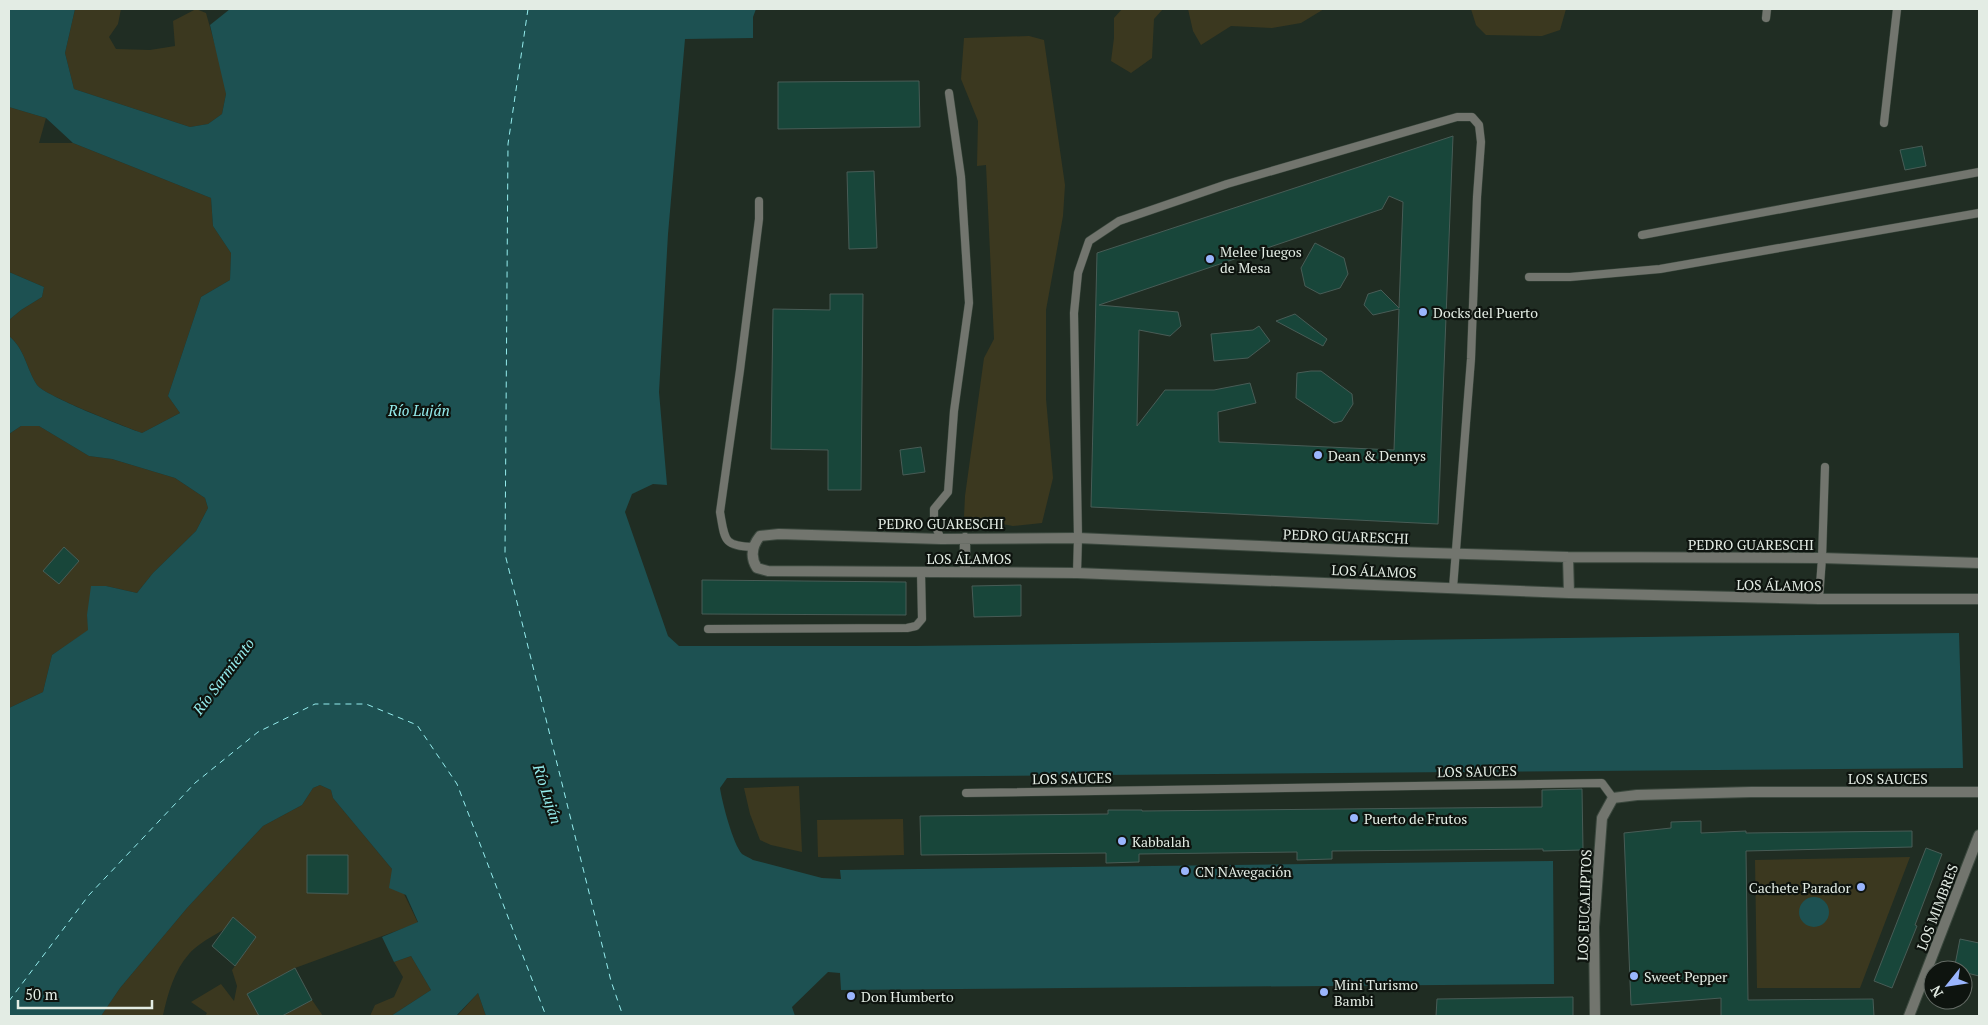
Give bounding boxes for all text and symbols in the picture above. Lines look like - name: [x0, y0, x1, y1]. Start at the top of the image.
- place label: Melee Juegos de Mesa: [1220, 242, 1302, 277]
- marker: Melee Juegos de Mesa: [1204, 253, 1216, 265]
- place label: Docks del Puerto: [1433, 303, 1538, 322]
- marker: Docks del Puerto: [1417, 306, 1429, 318]
- water label: Río Luján: [387, 400, 450, 420]
- place label: Dean & Dennys: [1328, 446, 1426, 465]
- marker: Dean & Dennys: [1312, 449, 1324, 461]
- street label: PEDRO GUARESCHI: [878, 514, 1004, 533]
- street label: PEDRO GUARESCHI: [1283, 524, 1409, 548]
- street label: PEDRO GUARESCHI: [1688, 535, 1814, 554]
- street label: LOS ÁLAMOS: [926, 549, 1012, 568]
- street label: LOS ÁLAMOS: [1331, 560, 1417, 582]
- street label: LOS ÁLAMOS: [1736, 575, 1822, 595]
- water label: Río Sarmiento: [187, 634, 258, 719]
- water label: Río Luján: [529, 761, 567, 826]
- street label: LOS SAUCES: [1437, 761, 1517, 781]
- street label: LOS SAUCES: [1032, 768, 1112, 788]
- street label: LOS SAUCES: [1848, 769, 1928, 788]
- place label: Puerto de Frutos: [1364, 809, 1467, 828]
- marker: Puerto de Frutos: [1348, 812, 1360, 824]
- place label: Kabbalah: [1132, 832, 1190, 851]
- marker: Kabbalah: [1116, 835, 1128, 847]
- street label: LOS EUCALIPTOS: [1573, 849, 1595, 961]
- street label: LOS MIMBRES: [1912, 861, 1962, 953]
- place label: CN NAvegación: [1195, 862, 1292, 881]
- marker: CN NAvegación: [1179, 865, 1191, 877]
- place label: Cachete Parador: [1749, 878, 1852, 897]
- marker: Cachete Parador: [1855, 881, 1867, 893]
- north arrow: [1923, 960, 1973, 1010]
- place label: Sweet Pepper: [1644, 967, 1728, 986]
- marker: Sweet Pepper: [1628, 970, 1640, 982]
- place label: Mini Turismo Bambi: [1334, 975, 1418, 1010]
- scale bar: [18, 978, 151, 1010]
- text: N: [1925, 982, 1947, 1001]
- text: 50 m: [25, 984, 58, 1004]
- marker: Mini Turismo Bambi: [1318, 986, 1330, 998]
- place label: Don Humberto: [861, 987, 954, 1006]
- marker: Don Humberto: [845, 990, 857, 1002]

